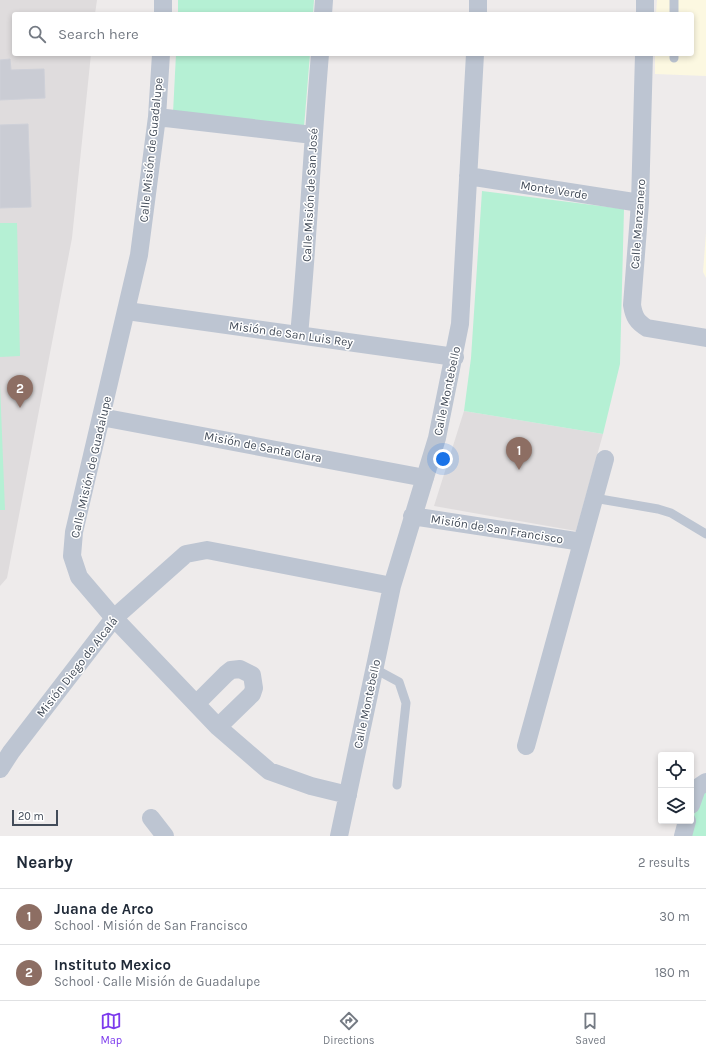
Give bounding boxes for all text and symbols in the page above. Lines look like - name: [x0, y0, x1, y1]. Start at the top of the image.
- search box: [12, 12, 694, 56]
- icon: search: [26, 23, 48, 45]
- text: Search here: [58, 25, 139, 43]
- street label: Calle Misión de Guadalupe: [136, 77, 166, 223]
- street label: Calle Misión de San José: [300, 128, 320, 262]
- street label: Monte Verde: [520, 178, 588, 202]
- street label: Calle Manzanero: [628, 178, 648, 270]
- street label: Misión de San Luis Rey: [228, 318, 354, 350]
- street label: Calle Montebello: [431, 345, 463, 437]
- pin: 2: [7, 375, 33, 408]
- street label: Calle Misión de Guadalupe: [68, 395, 114, 539]
- street label: Misión de Santa Clara: [203, 429, 323, 465]
- pin: 1: [506, 437, 532, 470]
- your location: [433, 449, 453, 469]
- street label: Misión de San Francisco: [430, 512, 564, 546]
- street label: Misión Diego de Alcalá: [34, 614, 120, 720]
- street label: Calle Montebello: [351, 658, 383, 750]
- map controls: [658, 752, 694, 824]
- button: locate: [658, 752, 694, 788]
- button: layers: [658, 788, 694, 824]
- scale bar: [12, 808, 58, 827]
- text: 20 m: [18, 810, 44, 823]
- text: Nearby: [16, 852, 73, 872]
- text: 2 results: [638, 855, 690, 870]
- text: Juana de Arco: [54, 900, 153, 918]
- text: 1: [27, 909, 31, 924]
- text: 30 m: [659, 909, 690, 924]
- text: School · Misión de San Francisco: [54, 918, 248, 933]
- text: Instituto Mexico: [54, 956, 171, 974]
- text: 2: [25, 965, 33, 980]
- text: 180 m: [655, 965, 690, 980]
- text: School · Calle Misión de Guadalupe: [54, 974, 260, 989]
- tab: Map: [100, 1010, 122, 1047]
- tab: Directions: [323, 1010, 375, 1047]
- tab: Saved: [575, 1010, 606, 1047]

